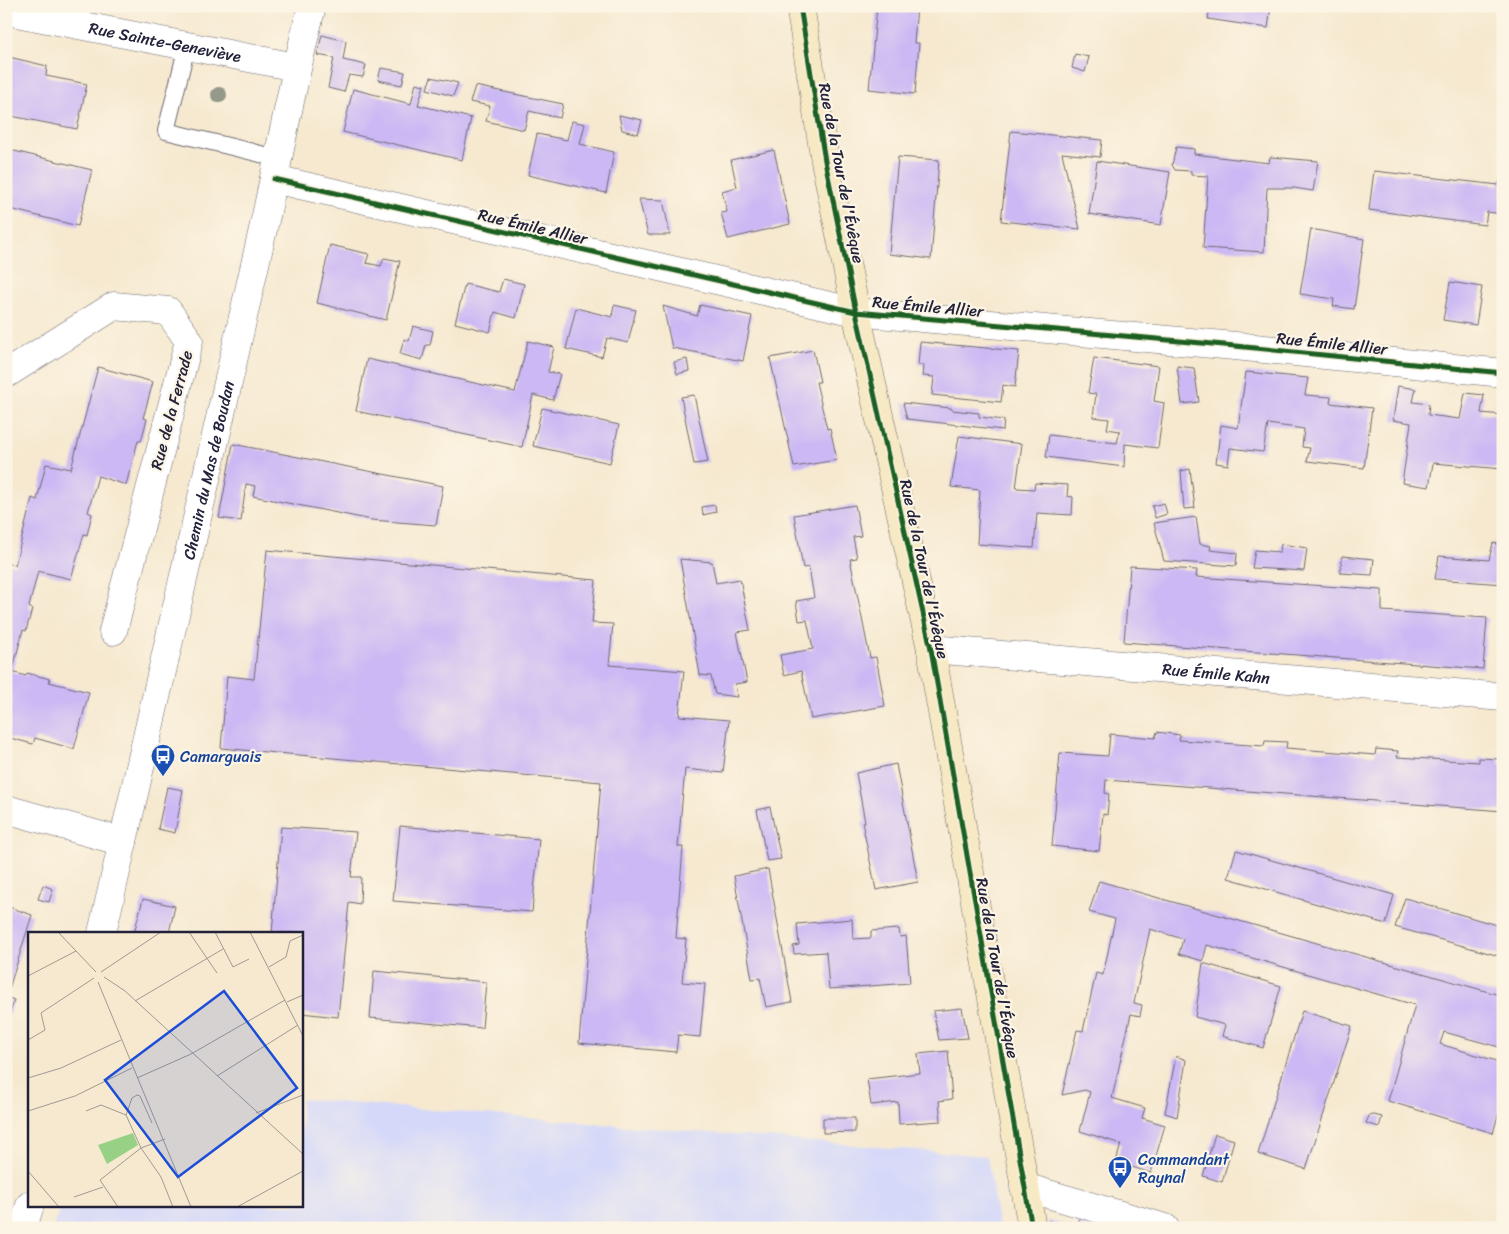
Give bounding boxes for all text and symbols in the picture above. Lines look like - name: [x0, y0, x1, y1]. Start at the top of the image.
- street label: Rue Sainte-Geneviève: [86, 13, 244, 71]
- street label: Rue de la Tour de l'Évêque: [810, 80, 873, 266]
- street label: Rue Émile Allier: [475, 200, 592, 253]
- street label: Rue Émile Allier: [871, 287, 986, 326]
- street label: Rue Émile Allier: [1275, 323, 1390, 364]
- street label: Rue de la Ferrade: [142, 347, 201, 473]
- street label: Chemin du Mas de Boudan: [174, 378, 243, 562]
- street label: Rue de la Tour de l'Évêque: [891, 477, 958, 662]
- street label: Rue Émile Kahn: [1161, 654, 1271, 692]
- place label: Camarguais: [180, 742, 262, 771]
- bus stop icon: Camarguais: [150, 743, 176, 777]
- street label: Rue de la Tour de l'Évêque: [967, 875, 1028, 1061]
- inset map: [28, 932, 302, 1206]
- place label: Commandant Raynal: [1138, 1145, 1229, 1192]
- bus stop icon: Commandant Raynal: [1107, 1155, 1133, 1189]

